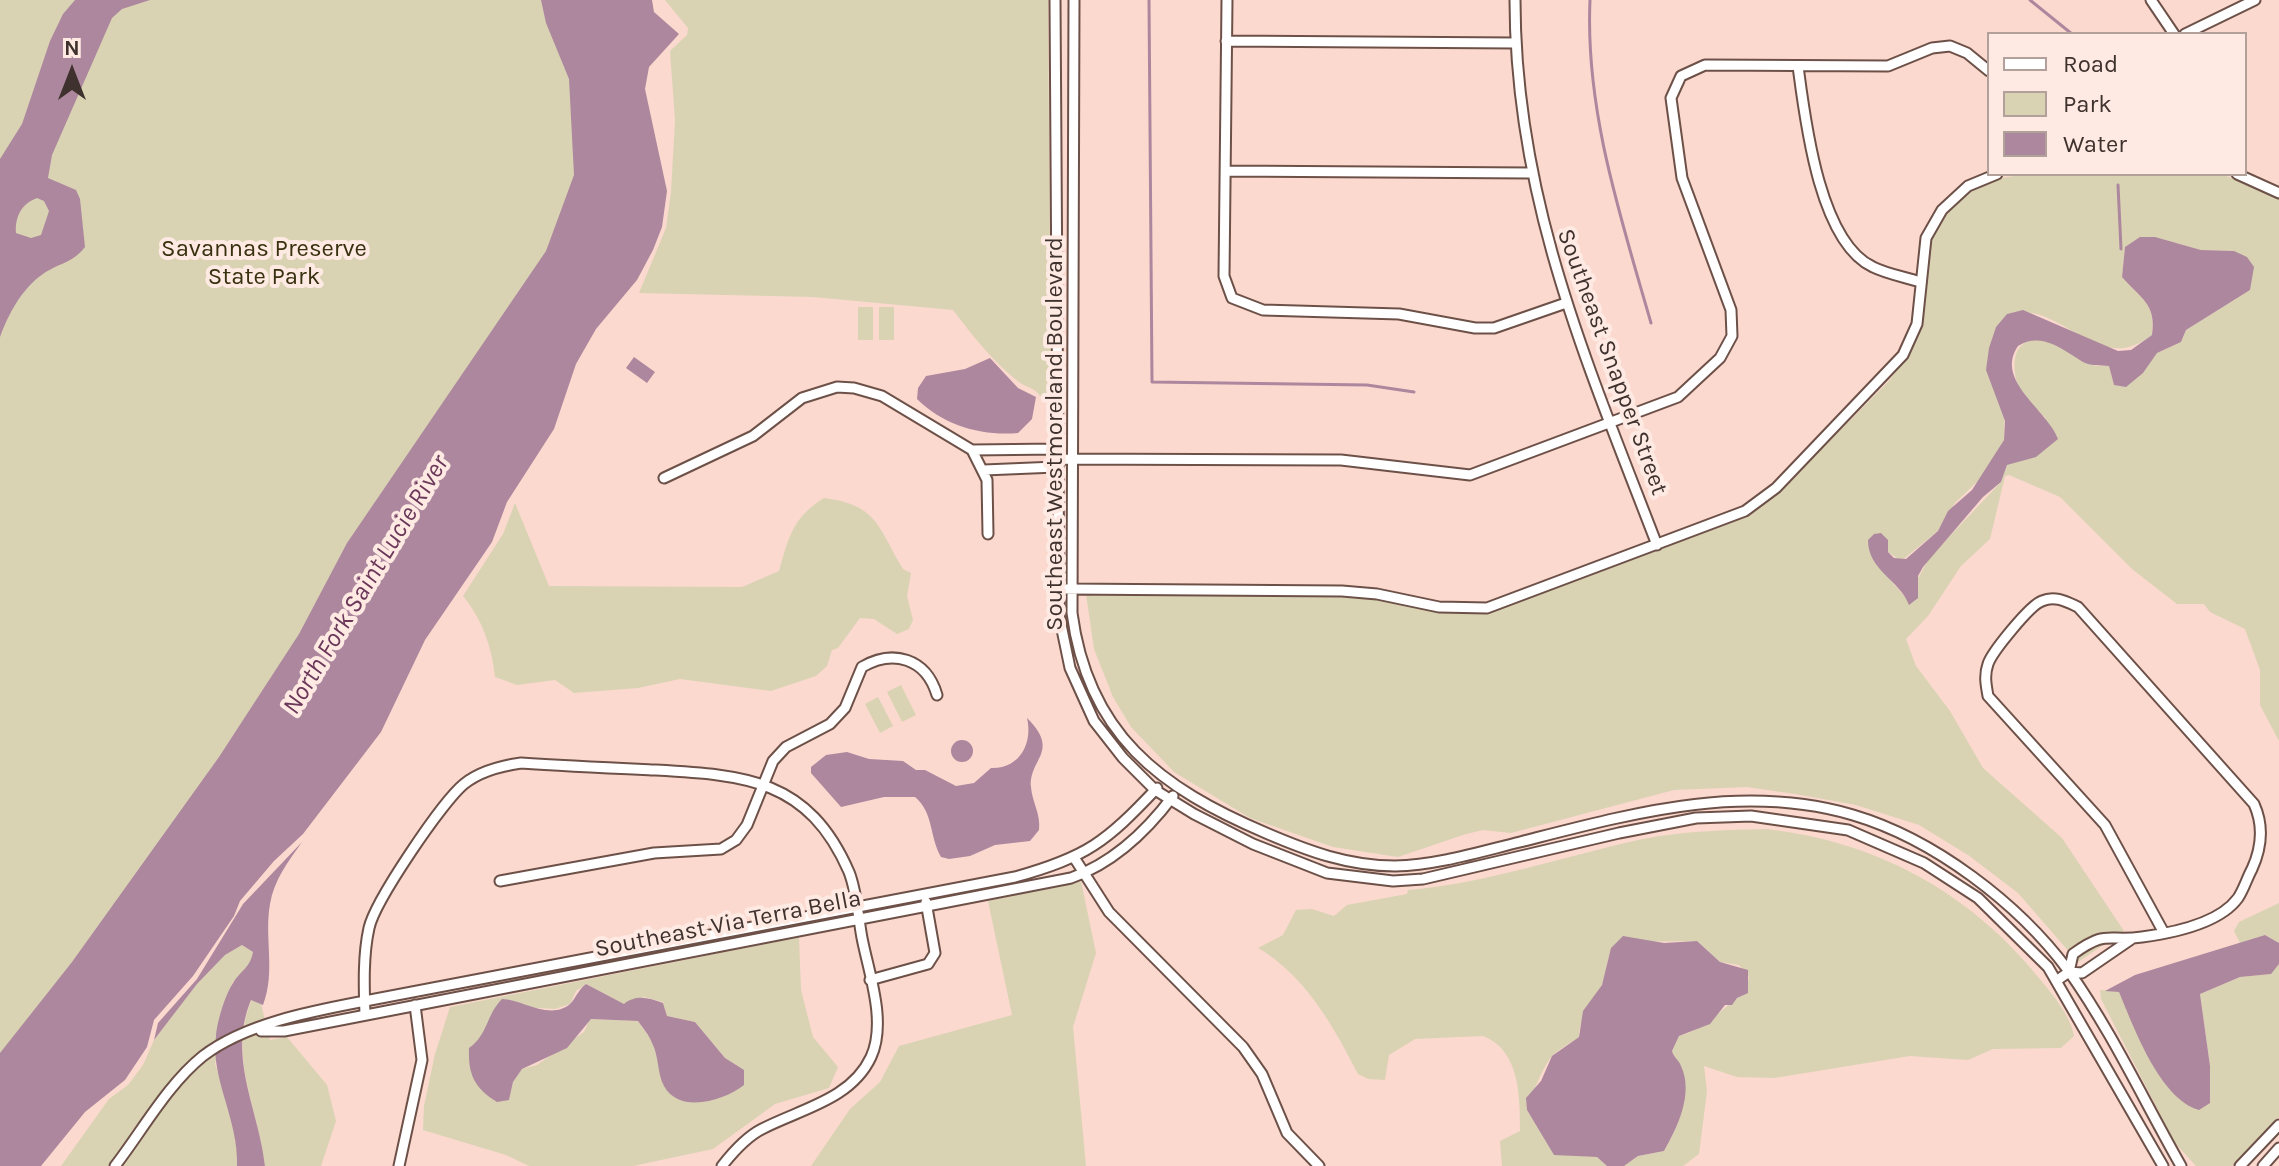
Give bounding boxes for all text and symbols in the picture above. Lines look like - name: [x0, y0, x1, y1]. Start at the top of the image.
- north arrow: [32, 32, 112, 112]
- legend: [1987, 32, 2247, 176]
- text: N: [64, 35, 80, 61]
- text: Road: [2063, 50, 2118, 78]
- text: Park: [2063, 90, 2112, 118]
- text: Water: [2063, 130, 2127, 158]
- street label: Southeast Snapper Street: [1550, 225, 1674, 499]
- park label: Savannas Preserve State Park: [161, 235, 367, 291]
- street label: Southeast Westmoreland Boulevard: [1041, 237, 1069, 631]
- water label: North Fork Saint Lucie River: [276, 450, 456, 720]
- street label: Southeast Via Terra Bella: [592, 884, 864, 964]

